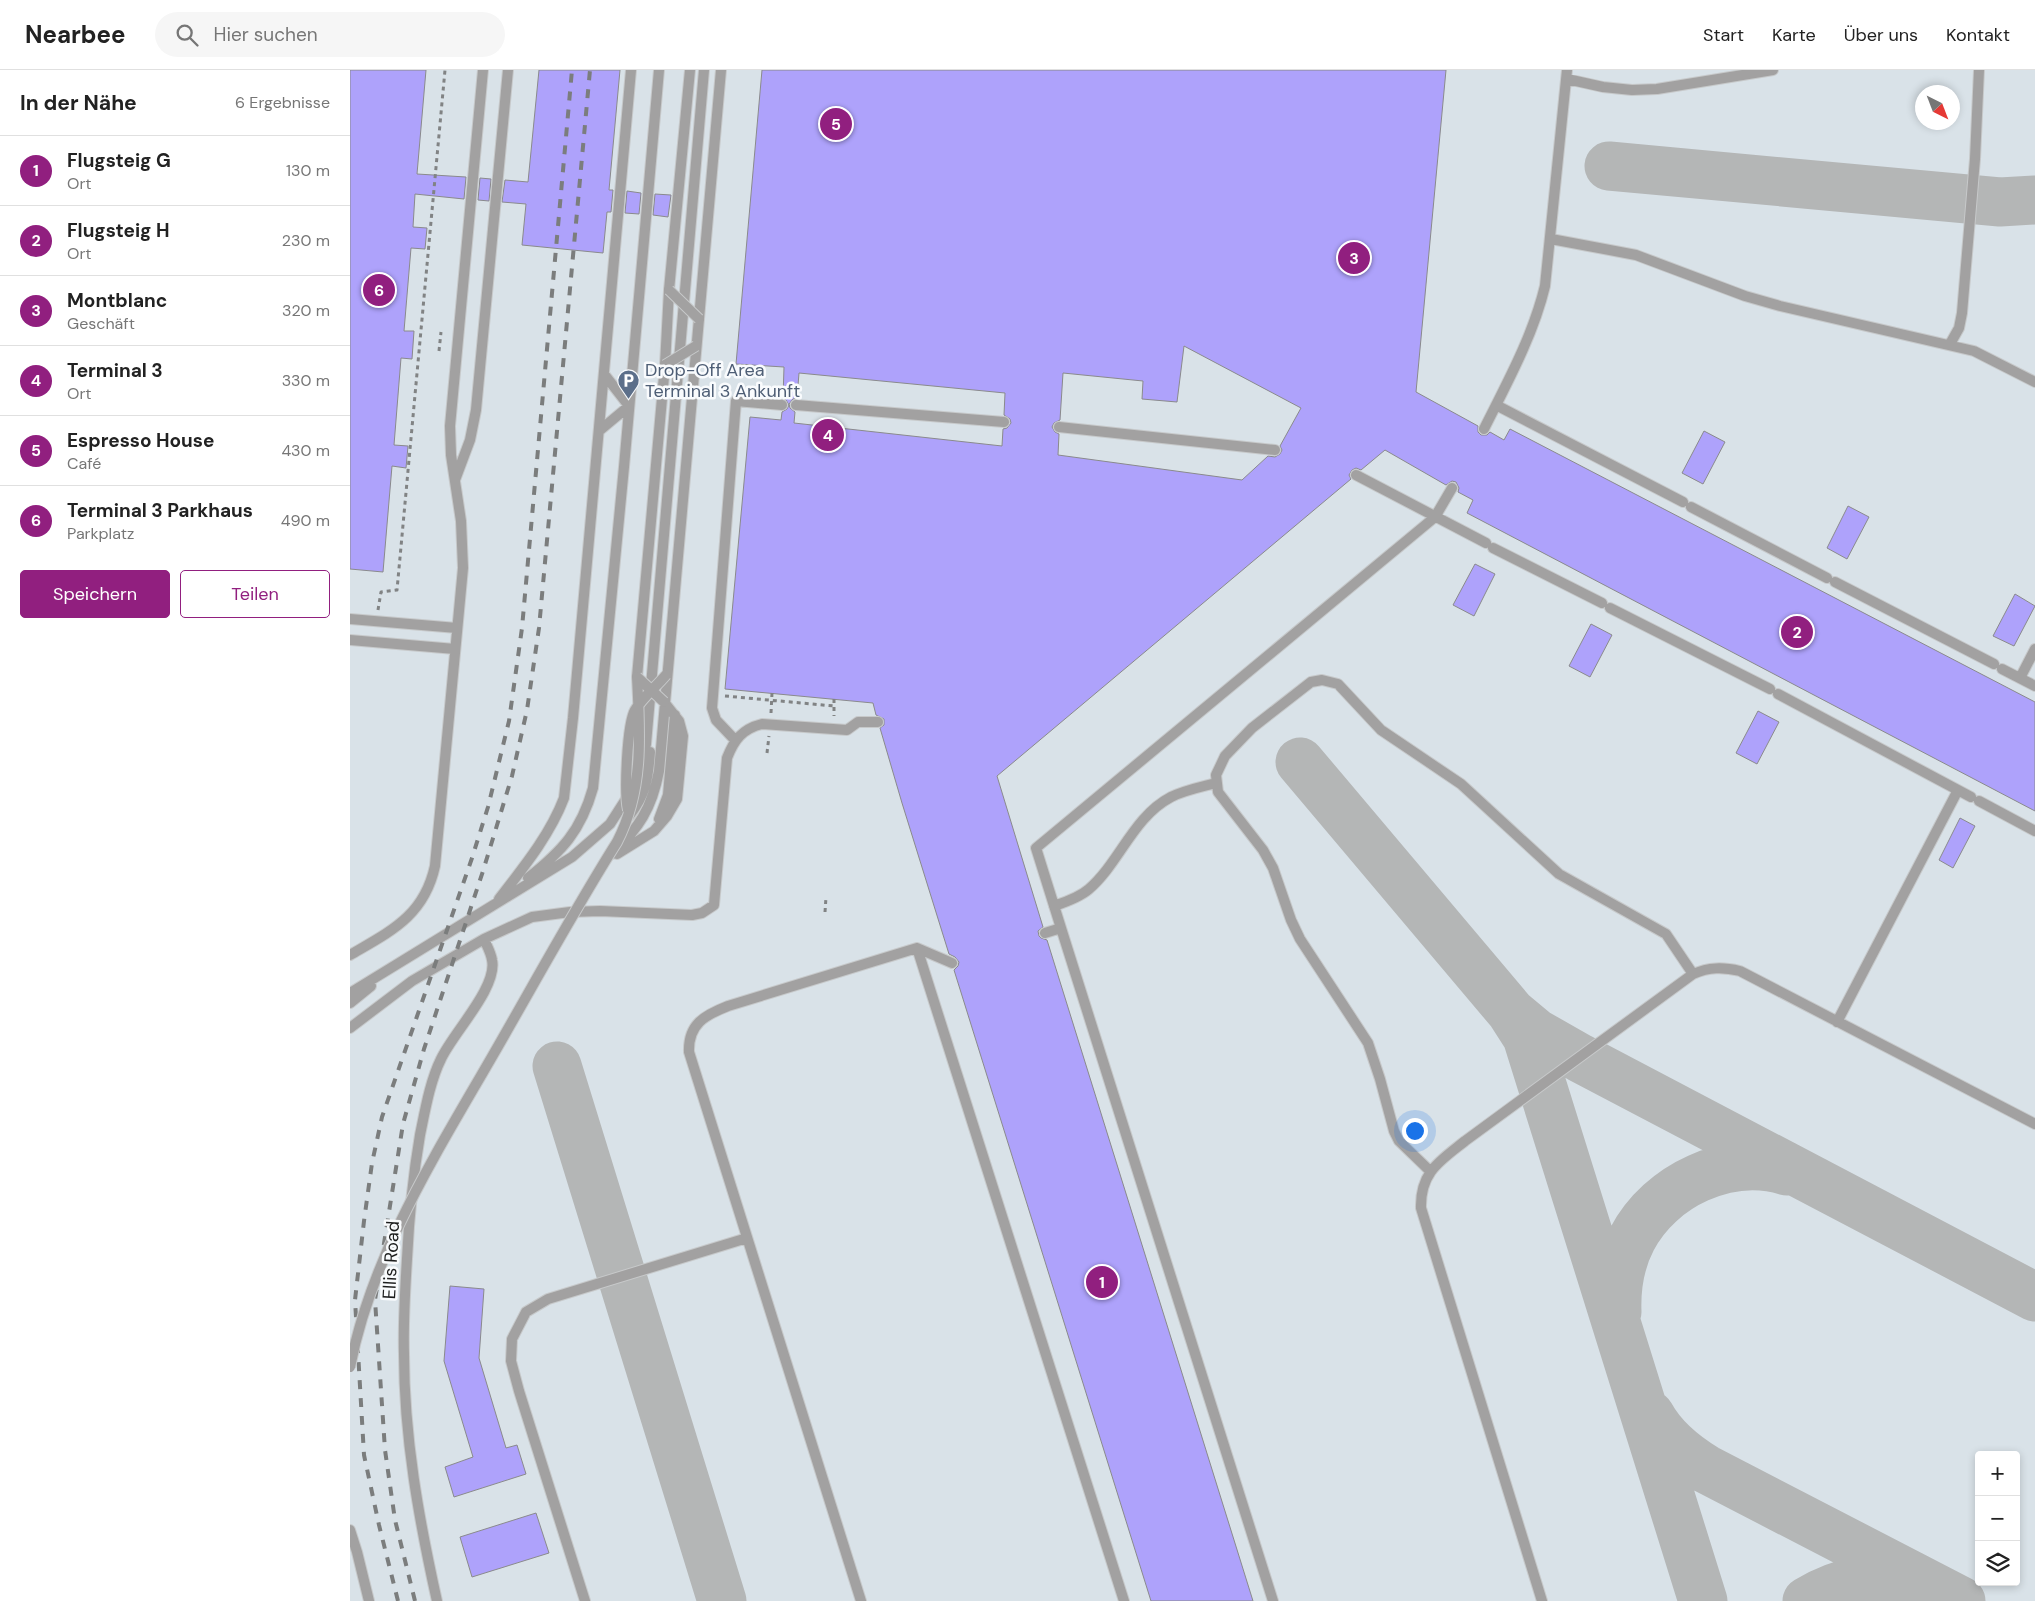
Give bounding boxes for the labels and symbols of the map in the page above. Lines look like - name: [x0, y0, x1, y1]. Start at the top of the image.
- north arrow: [1915, 85, 1960, 130]
- pin: 5: [820, 105, 852, 143]
- pin: 3: [1338, 239, 1370, 277]
- pin: 6: [363, 271, 395, 309]
- place label: Drop-Off Area Terminal 3 Ankunft: [645, 358, 800, 403]
- parking icon: Drop-Off Area Terminal 3 Ankunft: [617, 368, 641, 399]
- pin: 4: [812, 416, 844, 454]
- pin: 2: [1781, 613, 1813, 651]
- your location: [1402, 1118, 1428, 1144]
- street label: Ellis Road: [377, 1220, 405, 1300]
- pin: 1: [1086, 1263, 1118, 1301]

